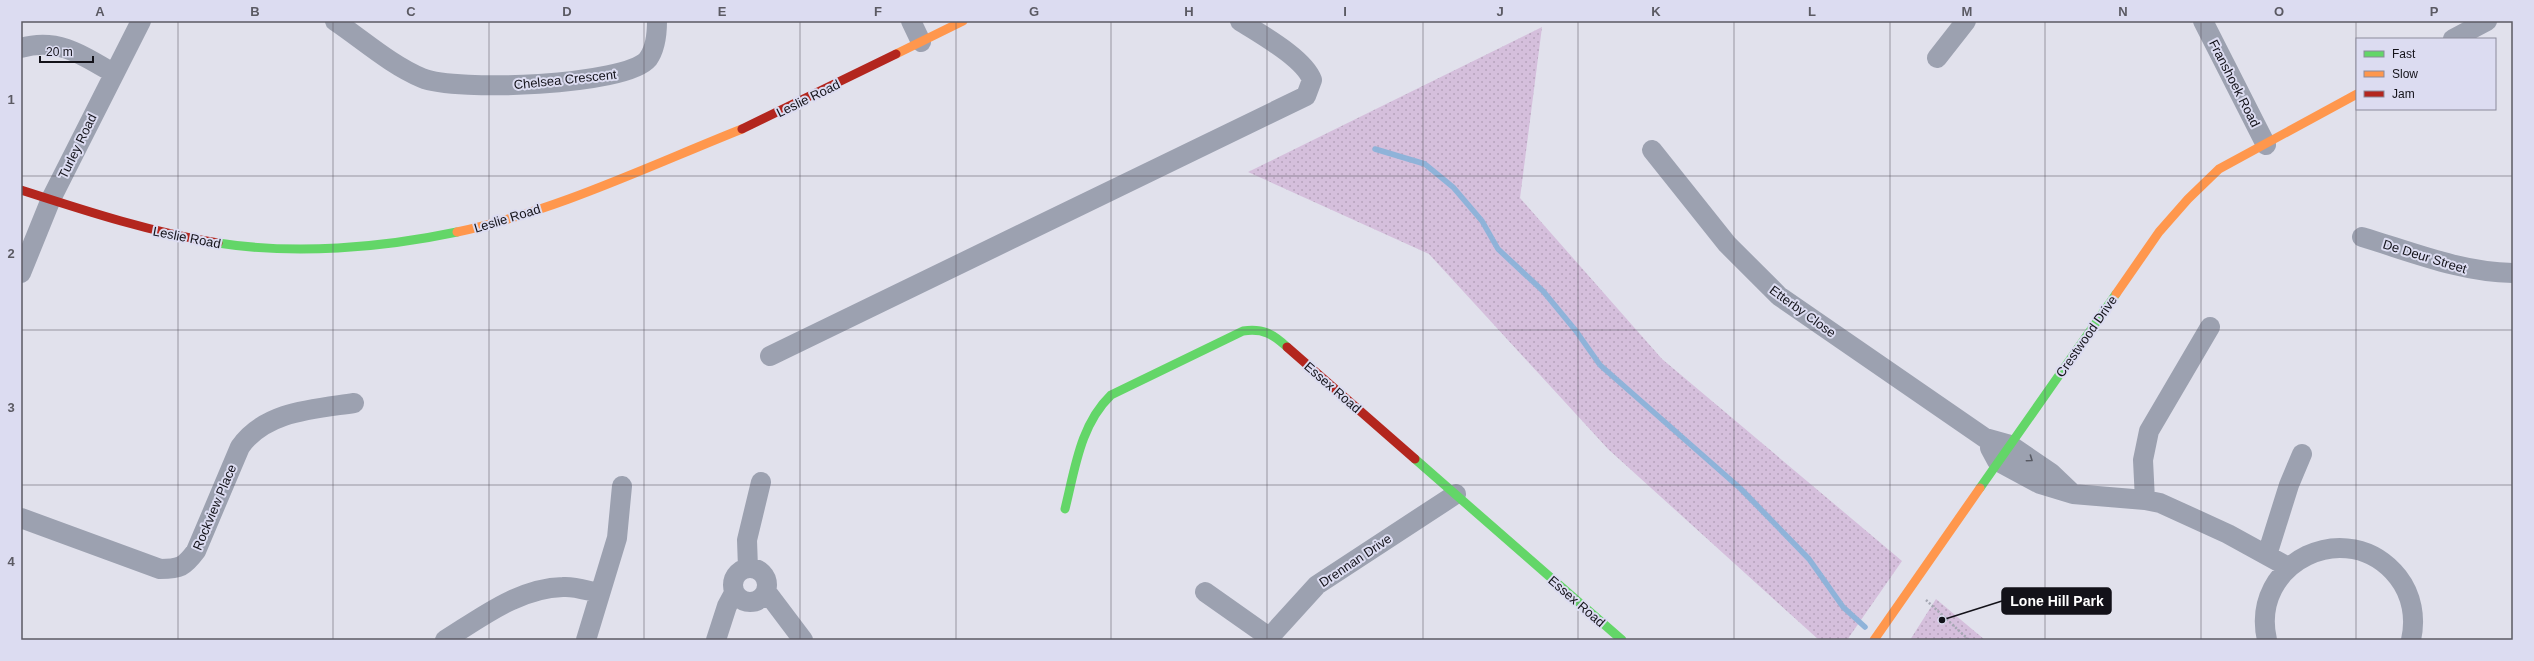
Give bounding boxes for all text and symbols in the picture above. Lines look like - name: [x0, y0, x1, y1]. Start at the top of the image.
- text: A: [95, 4, 105, 19]
- text: B: [250, 4, 260, 19]
- text: C: [406, 4, 416, 19]
- text: D: [562, 4, 572, 19]
- text: E: [718, 4, 727, 19]
- text: F: [874, 4, 882, 19]
- text: G: [1029, 4, 1039, 19]
- text: H: [1184, 4, 1194, 19]
- text: I: [1343, 4, 1347, 19]
- text: J: [1496, 4, 1504, 19]
- text: K: [1651, 4, 1661, 19]
- text: L: [1808, 4, 1816, 19]
- text: M: [1962, 4, 1972, 19]
- text: N: [2118, 4, 2128, 19]
- text: O: [2274, 4, 2284, 19]
- text: P: [2430, 4, 2439, 19]
- street label: Franshoek Road: [2206, 37, 2263, 129]
- scale bar: [40, 38, 93, 64]
- legend: [2356, 38, 2496, 110]
- text: 20 m: [46, 45, 73, 59]
- text: Fast: [2392, 47, 2416, 61]
- street label: Chelsea Crescent: [513, 67, 618, 92]
- text: Slow: [2392, 67, 2418, 81]
- street label: Leslie Road: [774, 77, 842, 120]
- text: Jam: [2392, 87, 2415, 101]
- text: 1: [7, 92, 15, 107]
- street label: Turley Road: [55, 111, 100, 181]
- street label: Leslie Road: [472, 201, 542, 236]
- street label: Leslie Road: [152, 224, 222, 251]
- street label: De Deur Street: [2381, 237, 2469, 276]
- text: 2: [7, 246, 15, 261]
- street label: Etterby Close: [1767, 282, 1839, 340]
- street label: Crestwood Drive: [2053, 293, 2120, 380]
- street label: Essex Road: [1301, 359, 1364, 416]
- text: 3: [7, 400, 15, 415]
- one-way arrow: [2026, 454, 2033, 461]
- street label: Rockview Place: [190, 462, 239, 552]
- street label: Drennan Drive: [1316, 531, 1394, 590]
- text: 4: [7, 554, 15, 569]
- street label: Essex Road: [1545, 573, 1608, 630]
- callout: Lone Hill Park: [2002, 588, 2111, 614]
- text: Lone Hill Park: [2010, 593, 2104, 609]

